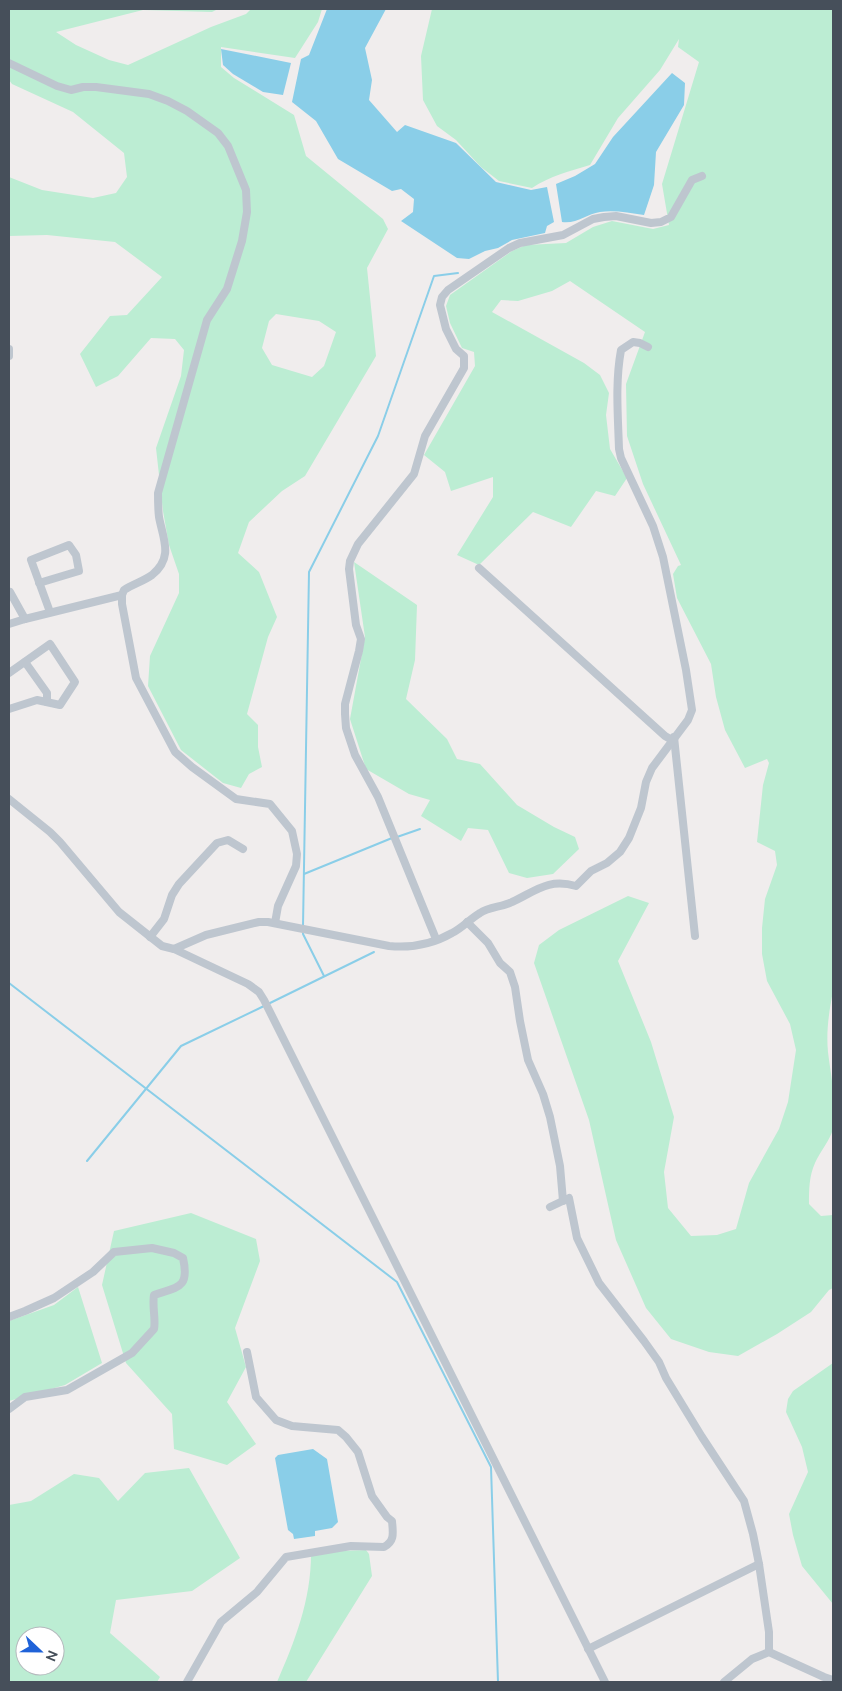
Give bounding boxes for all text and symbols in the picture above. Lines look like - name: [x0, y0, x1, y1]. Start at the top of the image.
- north arrow: [15, 1626, 65, 1676]
- text: N: [43, 1648, 61, 1664]

